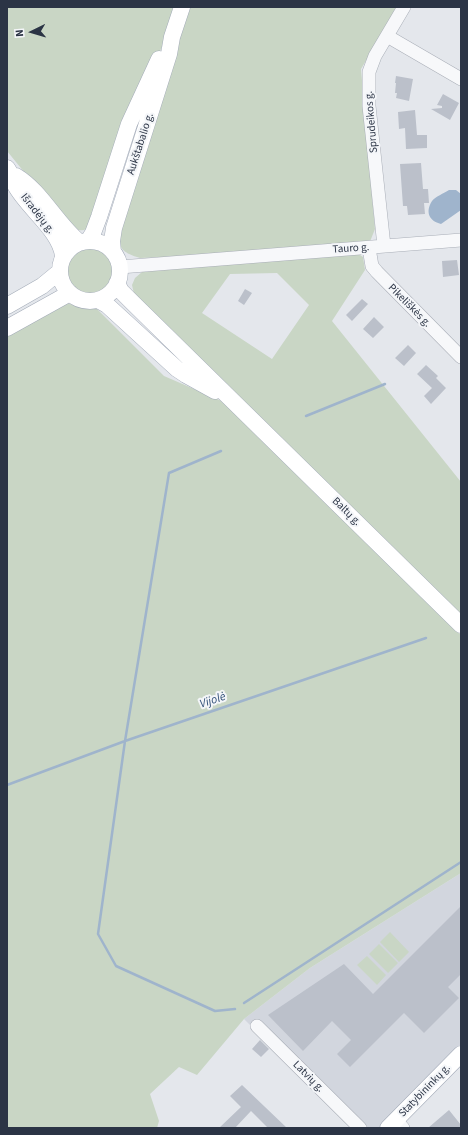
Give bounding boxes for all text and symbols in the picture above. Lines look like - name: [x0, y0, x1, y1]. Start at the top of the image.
- north arrow: [12, 12, 52, 52]
- text: N: [12, 29, 27, 37]
- street label: Sprudeikos g.: [363, 90, 381, 154]
- street label: Aukštabalio g.: [125, 111, 157, 177]
- street label: Išradėjų g.: [17, 191, 57, 237]
- street label: Tauro g.: [332, 241, 370, 257]
- street label: Pikeliškės g.: [385, 282, 433, 330]
- street label: Baltų g.: [329, 495, 363, 529]
- water label: Vijolė: [198, 690, 228, 712]
- street label: Latvių g.: [290, 1059, 326, 1095]
- street label: Statybininkų g.: [396, 1062, 454, 1120]

